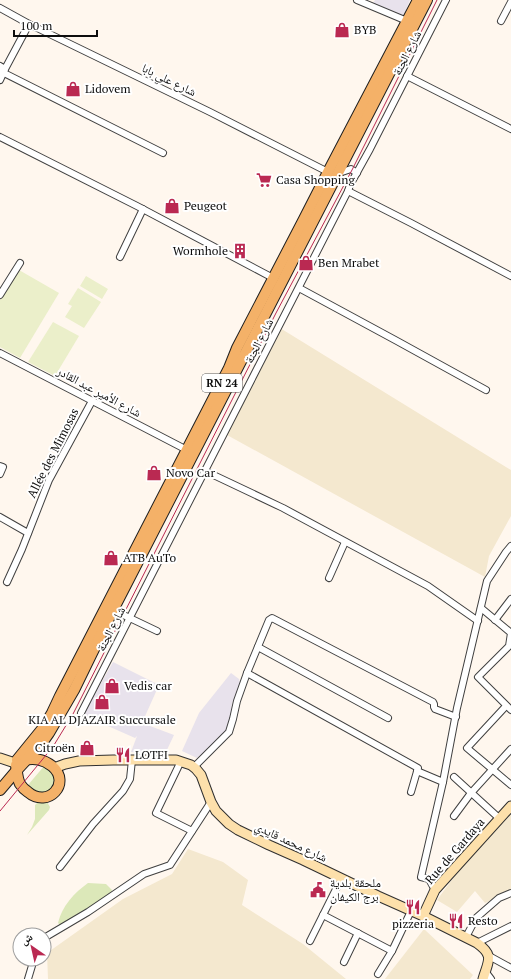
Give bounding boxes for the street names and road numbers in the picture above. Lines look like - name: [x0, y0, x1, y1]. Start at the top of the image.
- street label: شارع الجنة: [389, 28, 425, 78]
- street label: شارع علي بابا: [138, 60, 199, 102]
- street label: شارع الجنة: [241, 316, 277, 366]
- street label: شارع الأمير عبد القادر: [53, 363, 144, 421]
- road number: RN 24: [202, 374, 242, 392]
- street label: Allée des Mimosas: [23, 405, 82, 500]
- street label: شارع الجنة: [93, 604, 129, 654]
- street label: Rue de Gardaya: [422, 814, 487, 887]
- street label: شارع محمد قايدي: [251, 818, 330, 868]

